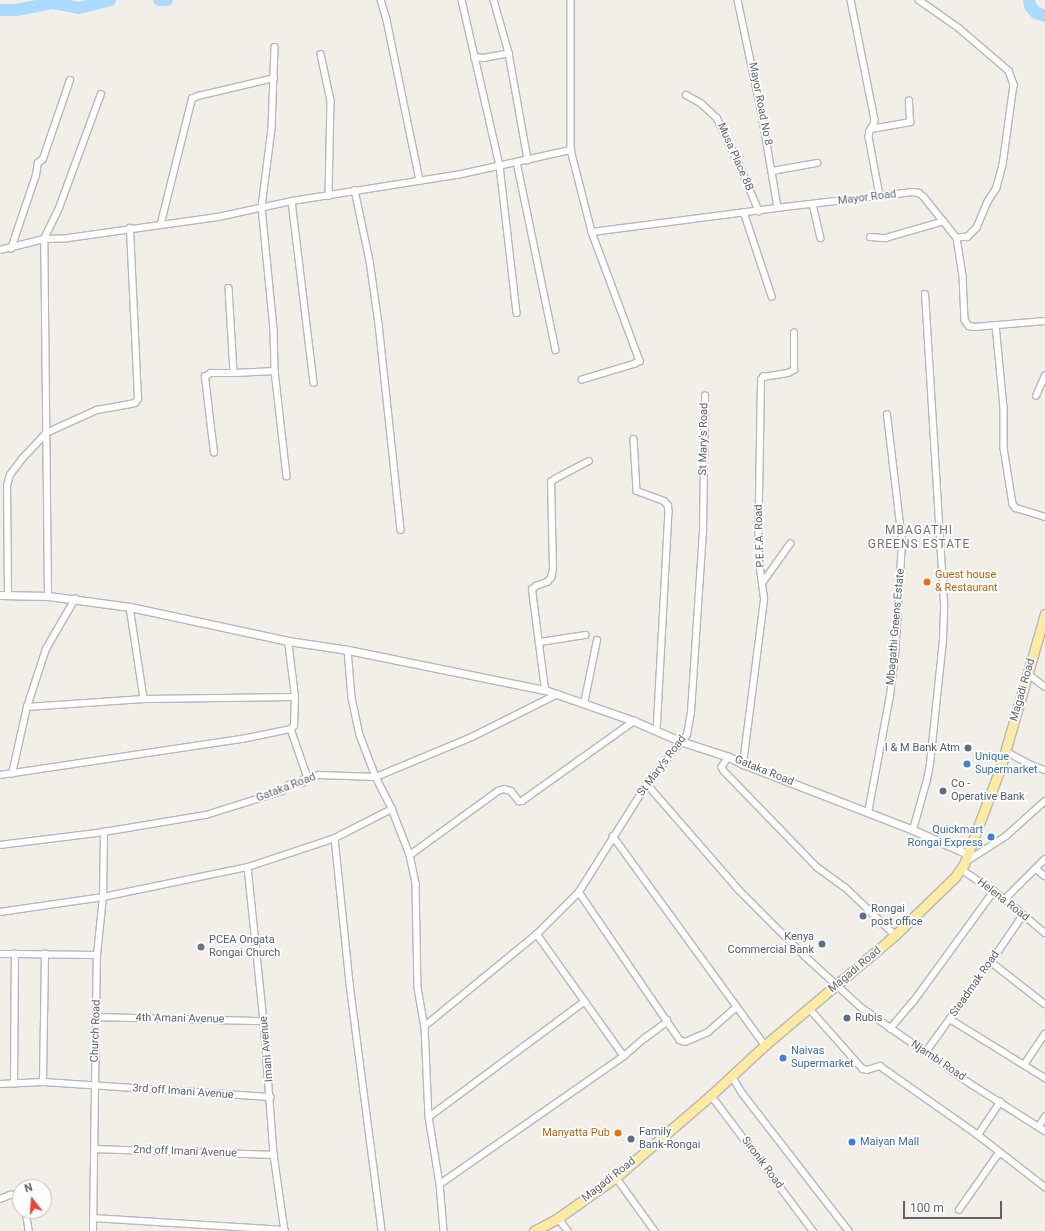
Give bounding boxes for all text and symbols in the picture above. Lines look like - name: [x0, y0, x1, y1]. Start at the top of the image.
- street label: Mayor Road No 8: [745, 61, 775, 147]
- street label: Musa Place 8B: [714, 121, 756, 193]
- street label: Mayor Road: [837, 188, 897, 208]
- street label: St Mary's Road: [697, 403, 711, 475]
- street label: P.E.F.A. Road: [752, 504, 768, 568]
- district label: MBAGATHI GREENS ESTATE: [868, 524, 970, 552]
- street label: Mbagathi Greens Estate: [884, 568, 908, 686]
- place label: Guest house & Restaurant: [935, 569, 998, 595]
- marker: Guest house & Restaurant: [922, 577, 932, 587]
- street label: Magadi Road: [1008, 657, 1038, 723]
- street label: St Mary's Road: [635, 733, 689, 799]
- place label: I & M Bank Atm: [885, 741, 960, 755]
- marker: I & M Bank Atm: [963, 743, 973, 753]
- place label: Unique Supermarket: [975, 751, 1038, 777]
- street label: Gataka Road: [733, 753, 795, 789]
- marker: Unique Supermarket: [962, 759, 972, 769]
- street label: Gataka Road: [254, 771, 318, 805]
- place label: Co - Operative Bank: [951, 778, 1025, 804]
- marker: Co - Operative Bank: [938, 786, 948, 796]
- place label: Quickmart Rongai Express: [908, 824, 983, 850]
- marker: Quickmart Rongai Express: [986, 832, 996, 842]
- street label: Helena Road: [974, 876, 1032, 924]
- place label: Rongai post office: [871, 903, 923, 929]
- marker: Rongai post office: [858, 911, 868, 921]
- place label: Kenya Commercial Bank: [728, 931, 814, 957]
- place label: PCEA Ongata Rongai Church: [209, 934, 280, 960]
- marker: Kenya Commercial Bank: [817, 939, 827, 949]
- marker: PCEA Ongata Rongai Church: [196, 942, 206, 952]
- street label: Magadi Road: [826, 944, 884, 996]
- street label: Steadmak Road: [947, 949, 1003, 1019]
- street label: Church Road: [88, 999, 104, 1063]
- place label: Rubis: [855, 1011, 882, 1025]
- street label: 4th Amani Avenue: [135, 1012, 225, 1026]
- marker: Rubis: [842, 1013, 852, 1023]
- street label: Imani Avenue: [258, 1016, 276, 1082]
- street label: Njambi Road: [908, 1038, 968, 1084]
- place label: Naivas Supermarket: [791, 1045, 854, 1071]
- marker: Naivas Supermarket: [778, 1053, 788, 1063]
- street label: 3rd off Imani Avenue: [132, 1082, 234, 1102]
- place label: Manyatta Pub: [542, 1126, 610, 1140]
- place label: Family Bank-Rongai: [639, 1126, 700, 1152]
- marker: Manyatta Pub: [613, 1128, 623, 1138]
- marker: Family Bank-Rongai: [626, 1134, 636, 1144]
- street label: Sironik Road: [738, 1135, 786, 1191]
- place label: Maiyan Mall: [860, 1135, 919, 1149]
- marker: Maiyan Mall: [847, 1137, 857, 1147]
- street label: 2nd off Imani Avenue: [133, 1144, 237, 1160]
- street label: Magadi Road: [579, 1155, 639, 1205]
- north arrow: [12, 1179, 52, 1219]
- text: N: [23, 1181, 34, 1195]
- scale bar: [905, 1193, 1004, 1219]
- text: 100 m: [910, 1201, 944, 1215]

